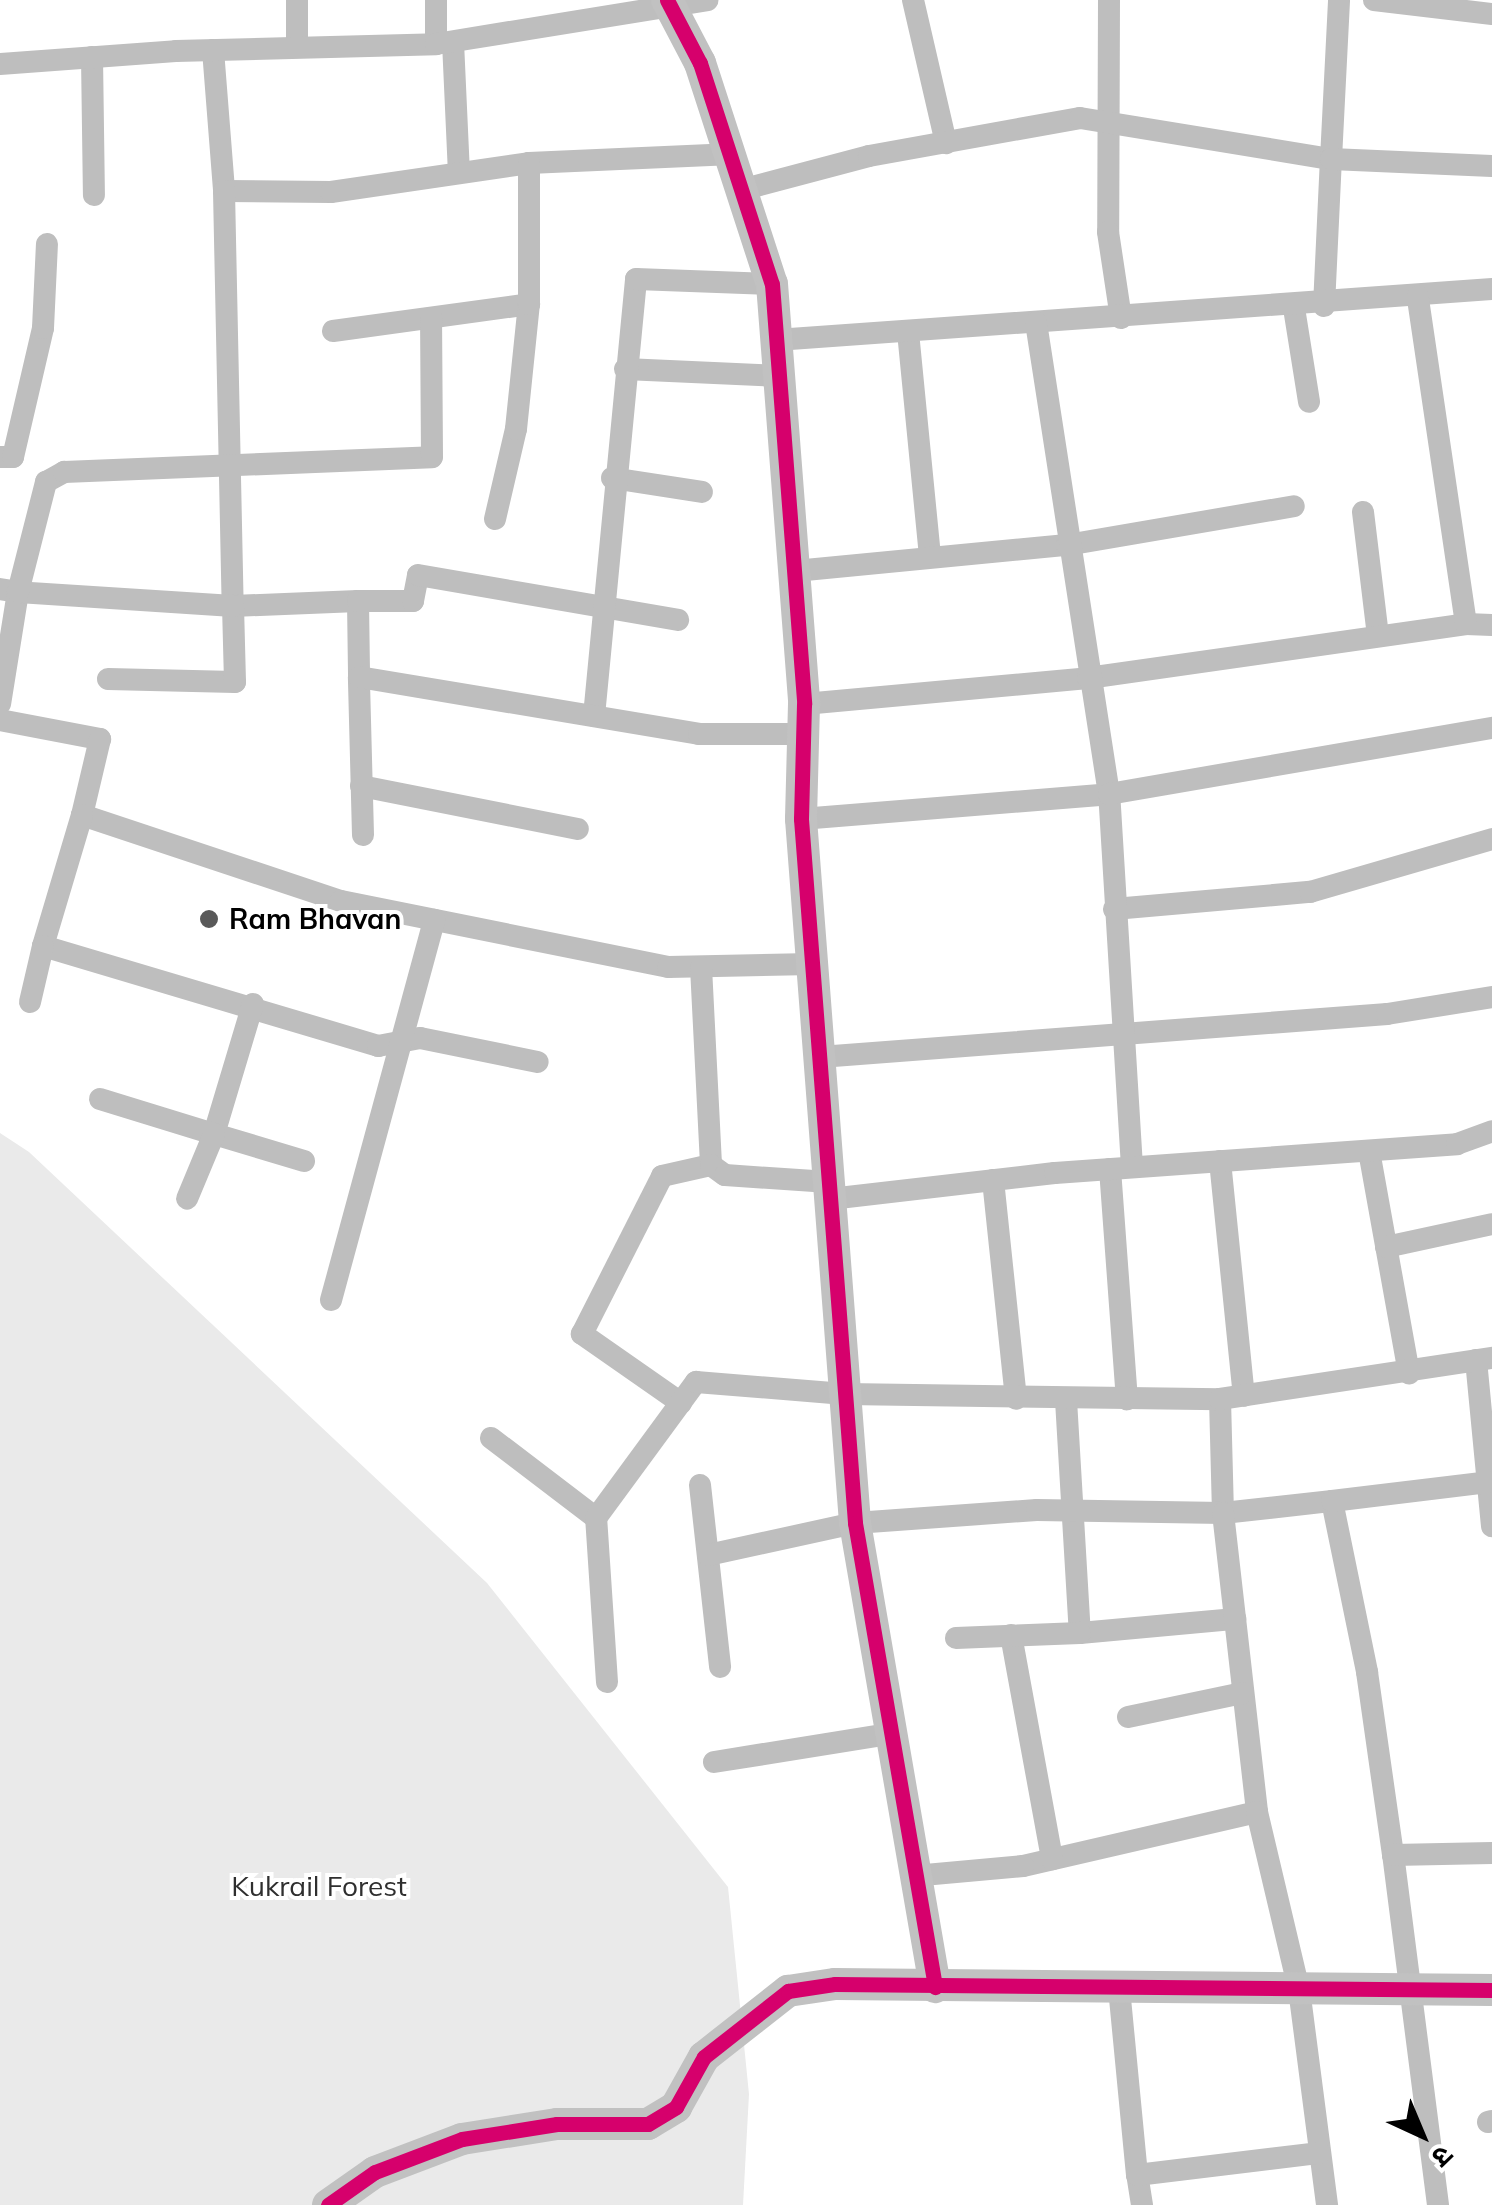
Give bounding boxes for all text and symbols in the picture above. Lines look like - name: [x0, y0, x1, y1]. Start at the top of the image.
- place label: Ram Bhavan: [229, 902, 401, 936]
- marker: Ram Bhavan: [198, 908, 220, 930]
- park label: Kukrail Forest: [231, 1869, 407, 1903]
- north arrow: [1372, 2085, 1472, 2185]
- text: उ: [1425, 2139, 1461, 2175]

